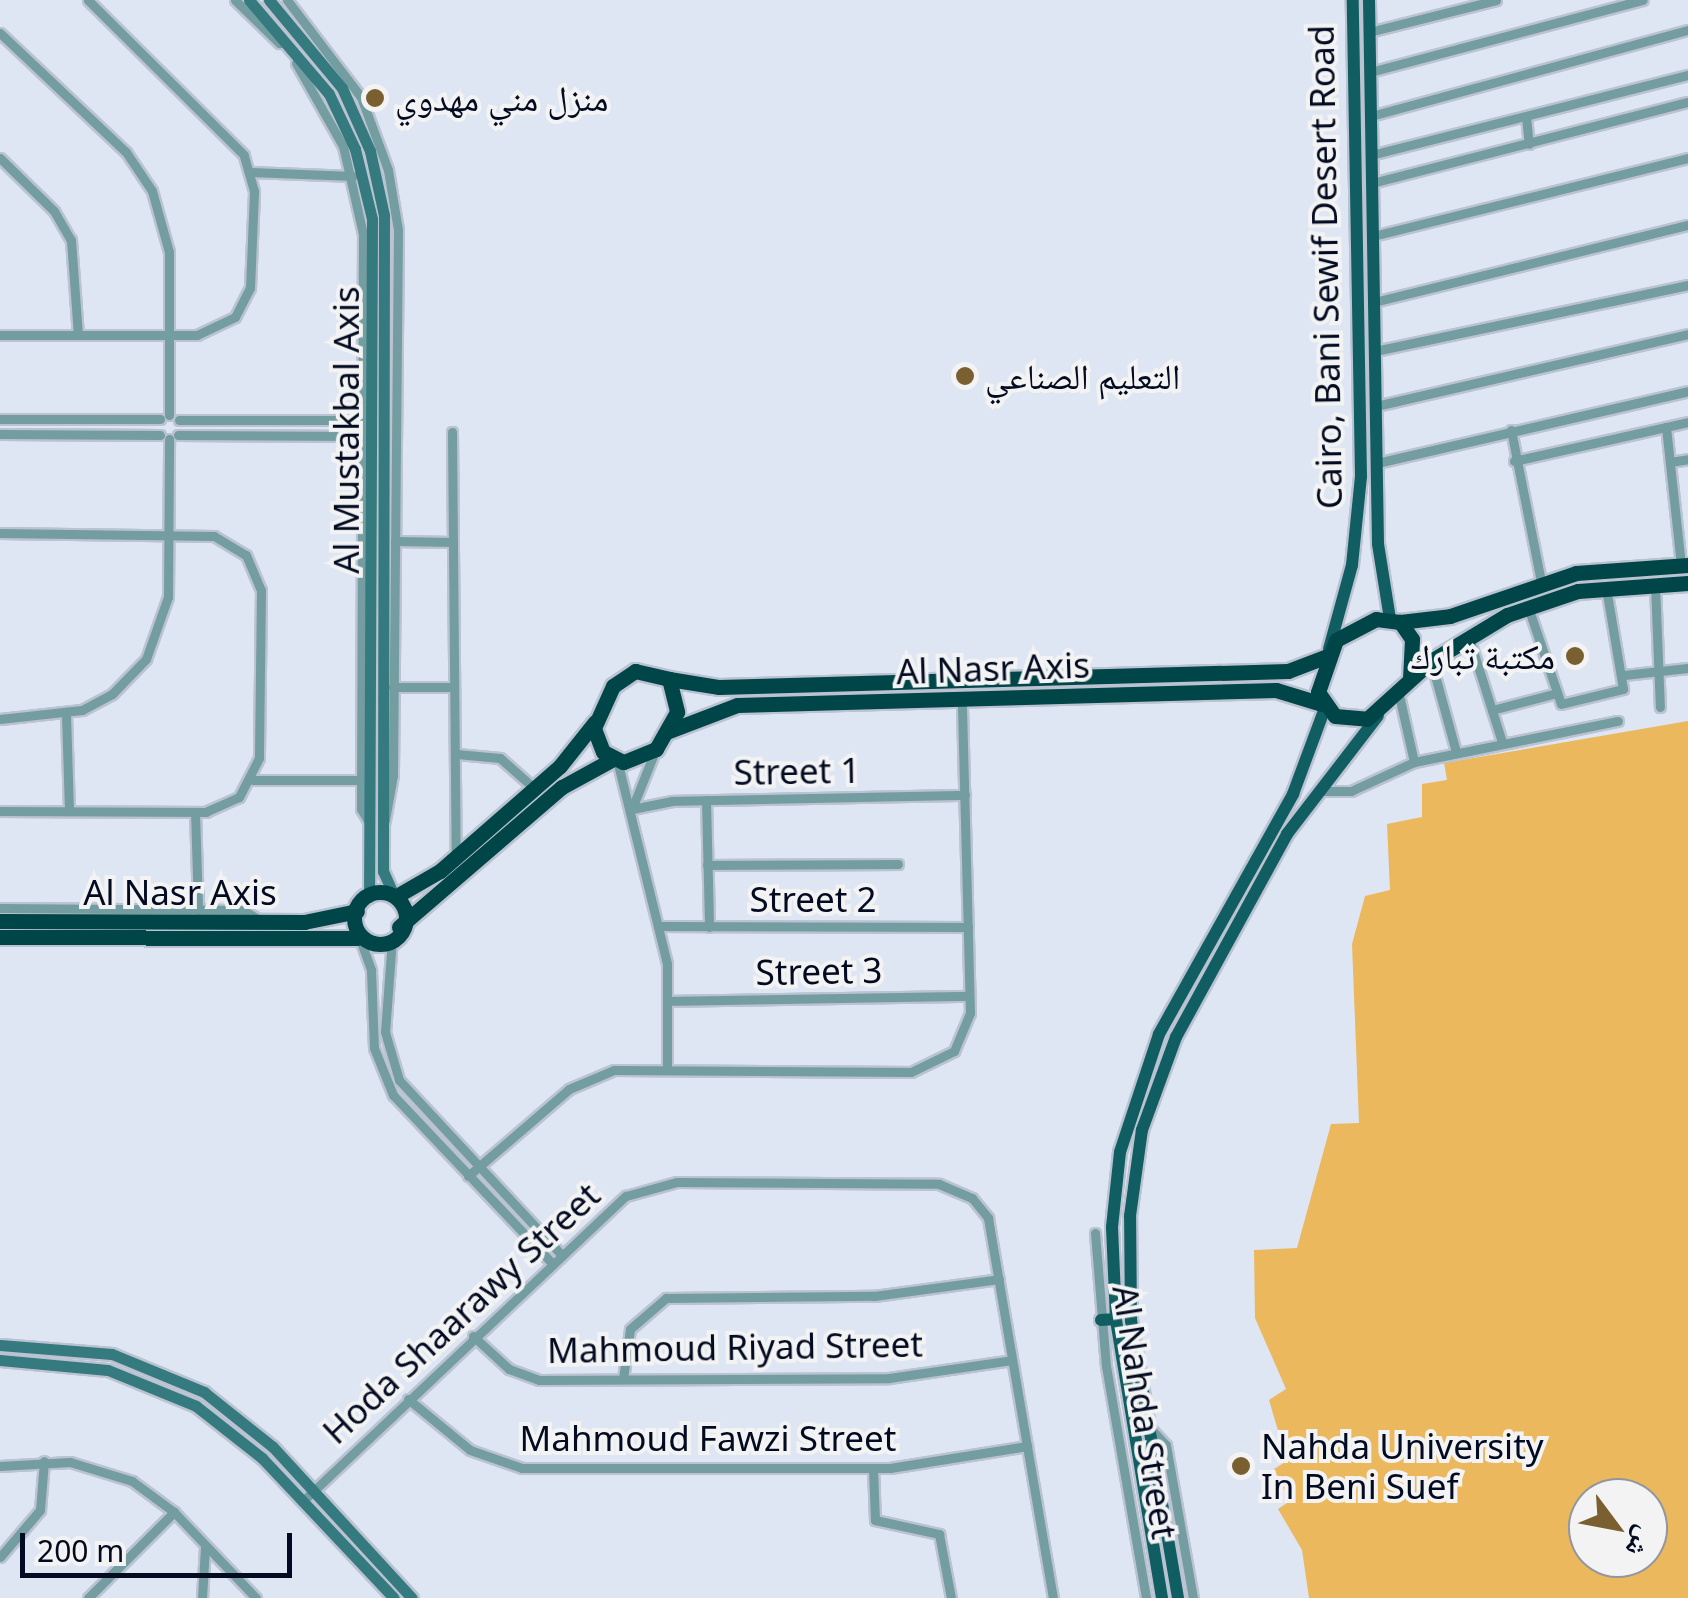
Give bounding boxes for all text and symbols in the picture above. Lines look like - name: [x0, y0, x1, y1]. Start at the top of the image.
- street label: Cairo, Bani Sewif Desert Road: [1300, 24, 1350, 510]
- place label: منزل مني مهدوي: [395, 77, 608, 119]
- marker: منزل مني مهدوي: [364, 87, 386, 109]
- street label: Al Mustakbal Axis: [325, 286, 367, 574]
- place label: التعليم الصناعي: [985, 355, 1180, 397]
- marker: التعليم الصناعي: [954, 365, 976, 387]
- place label: مكتبة تبارك: [1411, 635, 1555, 677]
- street label: Al Nasr Axis: [895, 644, 1091, 692]
- marker: مكتبة تبارك: [1564, 645, 1586, 667]
- street label: Street 1: [733, 749, 861, 793]
- street label: Al Nasr Axis: [83, 871, 277, 913]
- street label: Street 2: [750, 878, 876, 920]
- street label: Street 3: [755, 949, 883, 993]
- street label: Hoda Shaarawy Street: [314, 1174, 608, 1452]
- street label: Al Nahda Street: [1104, 1282, 1186, 1542]
- street label: Mahmoud Riyad Street: [547, 1323, 923, 1371]
- street label: Mahmoud Fawzi Street: [520, 1417, 896, 1459]
- place label: Nahda University In Beni Suef: [1261, 1425, 1544, 1507]
- marker: Nahda University In Beni Suef: [1230, 1455, 1252, 1477]
- north arrow: [1568, 1478, 1668, 1578]
- scale bar: [25, 1513, 298, 1575]
- text: ش: [1618, 1520, 1666, 1566]
- text: 200 m: [37, 1530, 124, 1571]

